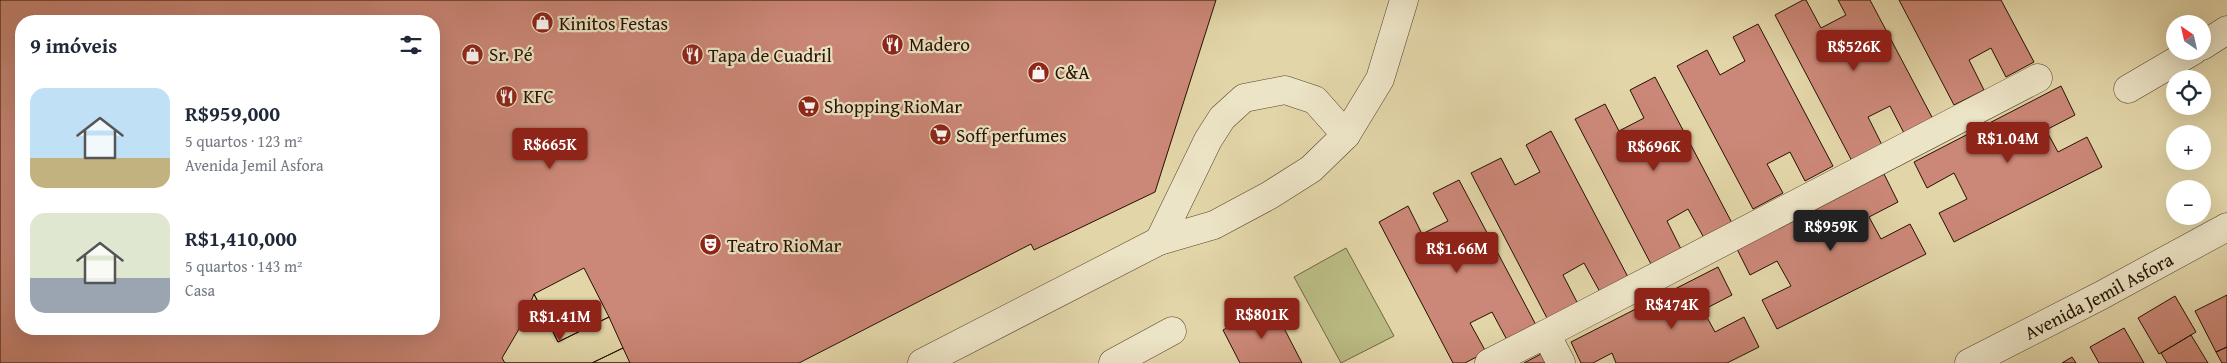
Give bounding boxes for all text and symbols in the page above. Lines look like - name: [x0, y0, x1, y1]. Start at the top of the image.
- place label: Kinitos Festas: [559, 9, 668, 37]
- shop icon: Kinitos Festas: [531, 11, 555, 35]
- north arrow: [2166, 15, 2211, 60]
- map controls: [2166, 15, 2211, 225]
- text: 9 imóveis: [30, 30, 117, 61]
- place label: Madero: [909, 30, 970, 58]
- pin: R$526K: [1813, 30, 1895, 72]
- icon: filters: [397, 31, 425, 59]
- restaurant icon: Madero: [881, 32, 905, 56]
- text: R$526K: [1827, 34, 1881, 58]
- place label: Sr. Pé: [489, 40, 533, 68]
- place label: Tapa de Cuadril: [708, 41, 832, 69]
- shop icon: Sr. Pé: [461, 42, 485, 66]
- restaurant icon: Tapa de Cuadril: [680, 43, 704, 67]
- place label: C&A: [1055, 58, 1090, 86]
- shop icon: C&A: [1027, 60, 1051, 84]
- button: locate: [2166, 70, 2211, 115]
- place label: KFC: [523, 82, 554, 110]
- restaurant icon: KFC: [495, 84, 519, 108]
- place label: Shopping RioMar: [824, 92, 962, 120]
- supermarket icon: Shopping RioMar: [796, 94, 820, 118]
- text: R$959,000: [185, 98, 280, 129]
- icon: home: [70, 108, 130, 168]
- place label: Soff perfumes: [956, 121, 1067, 149]
- pin: R$1.04M: [1962, 121, 2054, 164]
- supermarket icon: Soff perfumes: [928, 123, 952, 147]
- button: +: [2166, 125, 2211, 170]
- text: R$1.04M: [1977, 126, 2039, 150]
- pin: R$665K: [509, 128, 591, 170]
- text: 5 quartos · 123 m²: [185, 129, 302, 153]
- pin: R$696K: [1613, 130, 1695, 172]
- text: R$665K: [523, 132, 577, 156]
- text: R$696K: [1627, 134, 1681, 158]
- text: Avenida Jemil Asfora: [185, 153, 324, 177]
- button: −: [2166, 180, 2211, 225]
- pin: R$959K: [1790, 210, 1872, 252]
- text: R$959K: [1804, 214, 1858, 238]
- text: R$1,410,000: [185, 223, 297, 254]
- place label: Teatro RioMar: [727, 231, 841, 259]
- pin: R$1.66M: [1411, 232, 1503, 274]
- icon: home: [70, 233, 130, 293]
- theatre icon: Teatro RioMar: [699, 233, 723, 257]
- text: R$1.66M: [1426, 236, 1488, 260]
- street label: Avenida Jemil Asfora: [2019, 245, 2178, 346]
- text: 5 quartos · 143 m²: [185, 254, 302, 278]
- text: Casa: [185, 278, 215, 302]
- pin: R$474K: [1631, 288, 1713, 330]
- text: R$474K: [1645, 292, 1699, 316]
- pin: R$801K: [1221, 298, 1303, 340]
- pin: R$1.41M: [514, 300, 606, 342]
- text: R$801K: [1235, 302, 1289, 326]
- text: R$1.41M: [529, 304, 591, 328]

